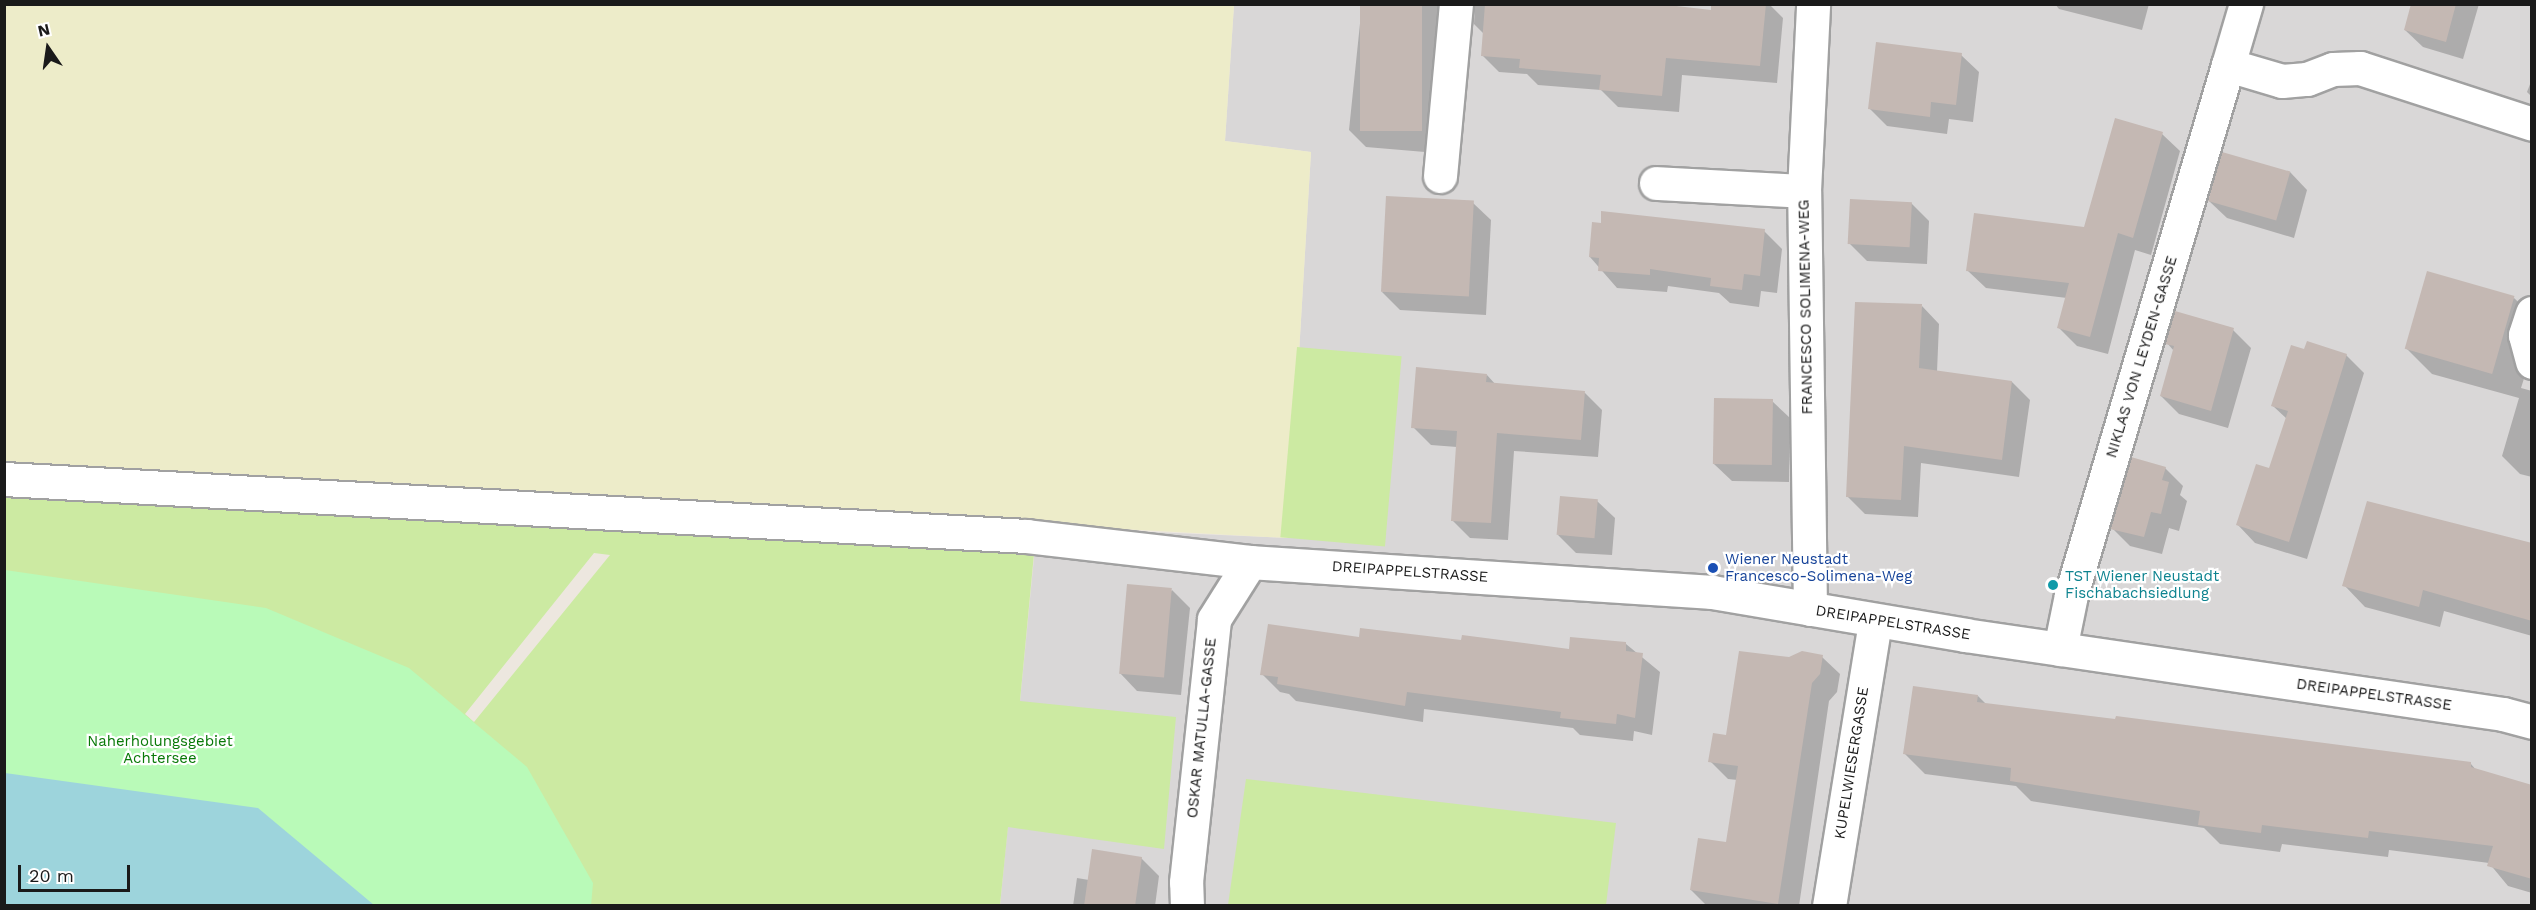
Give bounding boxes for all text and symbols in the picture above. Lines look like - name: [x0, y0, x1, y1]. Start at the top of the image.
- north arrow: [18, 18, 78, 78]
- text: N: [36, 19, 52, 41]
- street label: FRANCESCO SOLIMENA-WEG: [1795, 199, 1817, 415]
- street label: NIKLAS VON LEYDEN-GASSE: [2103, 254, 2181, 460]
- place label: Wiener Neustadt Francesco-Solimena-Weg: [1725, 550, 1912, 585]
- street label: DREIPAPPELSTRASSE: [1331, 558, 1489, 586]
- marker: Wiener Neustadt Francesco-Solimena-Weg: [1706, 561, 1720, 575]
- place label: TST Wiener Neustadt Fischabachsiedlung: [2065, 567, 2220, 602]
- marker: TST Wiener Neustadt Fischabachsiedlung: [2046, 578, 2060, 592]
- street label: DREIPAPPELSTRASSE: [1814, 602, 1972, 644]
- street label: OSKAR MATULLA-GASSE: [1184, 637, 1220, 819]
- street label: DREIPAPPELSTRASSE: [2295, 675, 2453, 715]
- street label: KUPELWIESERGASSE: [1831, 686, 1873, 840]
- park label: Naherholungsgebiet Achtersee: [87, 732, 233, 767]
- scale bar: [21, 853, 134, 891]
- text: 20 m: [29, 865, 74, 886]

